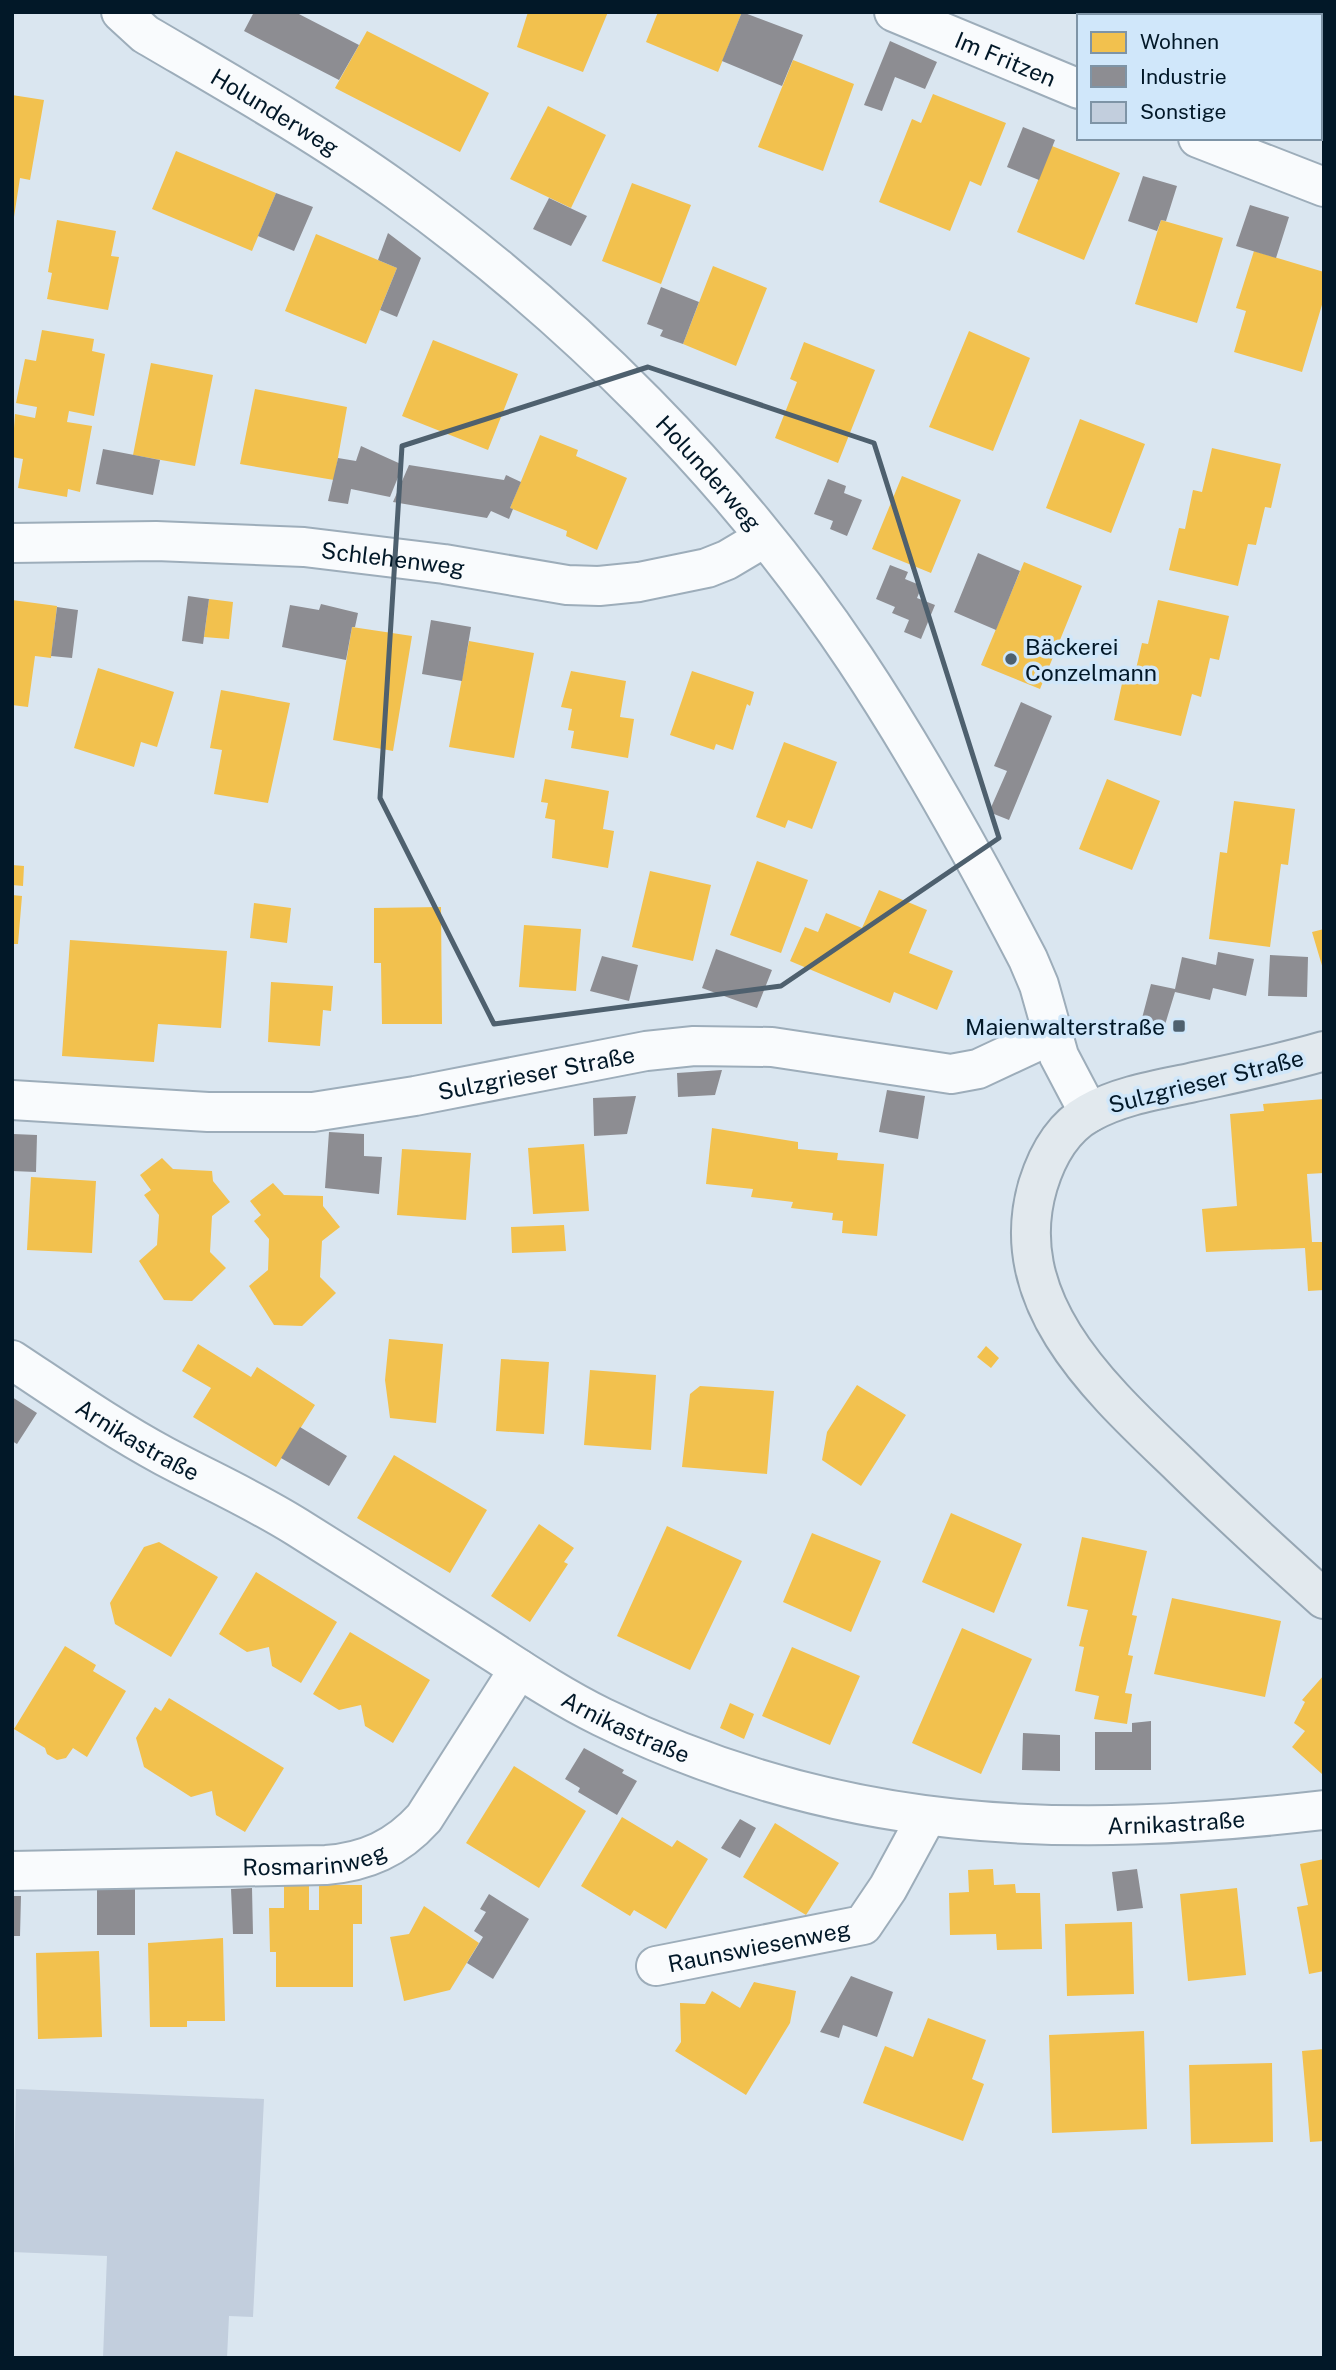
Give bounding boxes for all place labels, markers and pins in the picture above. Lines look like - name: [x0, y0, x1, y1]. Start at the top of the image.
- place label: Bäckerei Conzelmann: [1025, 633, 1157, 686]
- marker: Bäckerei Conzelmann: [1003, 651, 1019, 667]
- place label: Maienwalterstraße: [965, 1013, 1165, 1040]
- marker: Maienwalterstraße: [1171, 1018, 1187, 1034]

